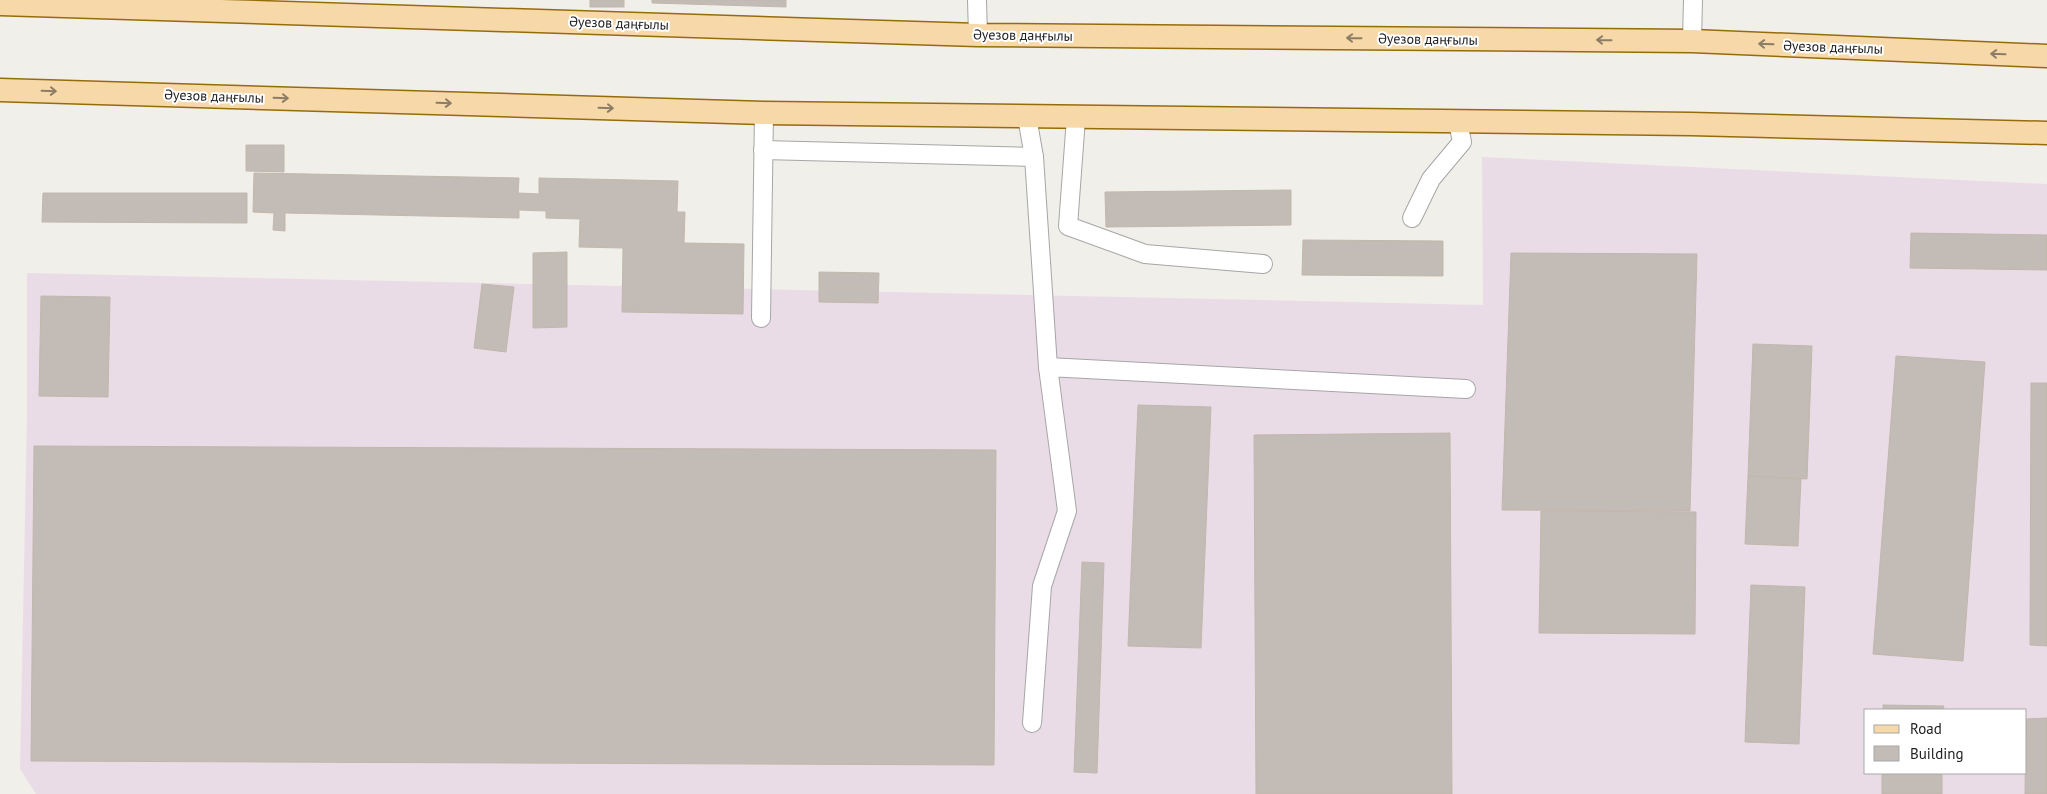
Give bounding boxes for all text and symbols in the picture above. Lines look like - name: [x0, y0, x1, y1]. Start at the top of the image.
- street label: Әуезов даңғылы: [569, 12, 669, 34]
- street label: Әуезов даңғылы: [973, 25, 1073, 45]
- street label: Әуезов даңғылы: [1378, 29, 1478, 49]
- one-way arrow: [1346, 33, 1362, 43]
- one-way arrow: [1596, 36, 1612, 45]
- street label: Әуезов даңғылы: [1783, 36, 1883, 58]
- one-way arrow: [1758, 40, 1774, 49]
- one-way arrow: [1991, 49, 2007, 58]
- street label: Әуезов даңғылы: [164, 85, 264, 107]
- one-way arrow: [40, 87, 56, 96]
- one-way arrow: [273, 94, 289, 103]
- one-way arrow: [435, 99, 451, 108]
- one-way arrow: [598, 104, 614, 113]
- legend: [1864, 709, 2027, 774]
- text: Road: [1910, 719, 1942, 738]
- text: Building: [1910, 744, 1964, 763]

